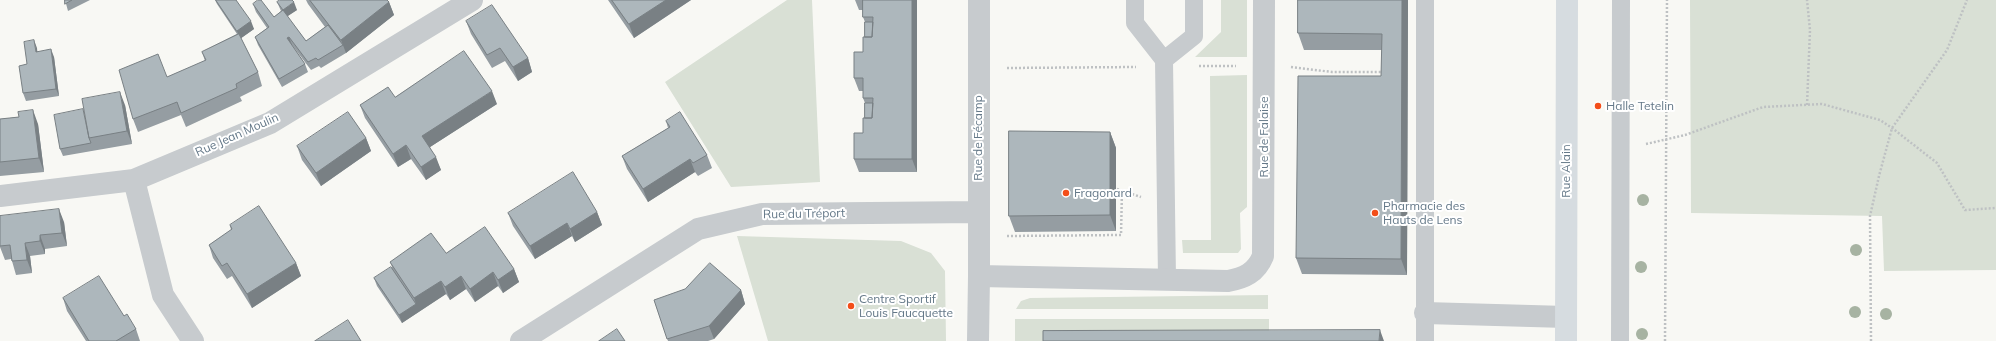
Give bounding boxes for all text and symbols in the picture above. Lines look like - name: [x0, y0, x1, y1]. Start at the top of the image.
- street label: Rue de Fécamp: [971, 95, 985, 181]
- street label: Rue de Falaise: [1257, 97, 1271, 177]
- place label: Halle Tetelin: [1606, 99, 1674, 113]
- marker: Halle Tetelin: [1593, 101, 1603, 111]
- street label: Rue Jean Moulin: [193, 110, 281, 160]
- street label: Rue Alain: [1559, 144, 1573, 198]
- place label: Fragonard: [1074, 186, 1132, 200]
- marker: Fragonard: [1061, 188, 1071, 198]
- place label: Pharmacie des Hauts de Lens: [1383, 199, 1465, 227]
- street label: Rue du Tréport: [763, 206, 845, 222]
- marker: Pharmacie des Hauts de Lens: [1370, 208, 1380, 218]
- place label: Centre Sportif Louis Faucquette: [859, 292, 953, 320]
- marker: Centre Sportif Louis Faucquette: [846, 301, 856, 311]

